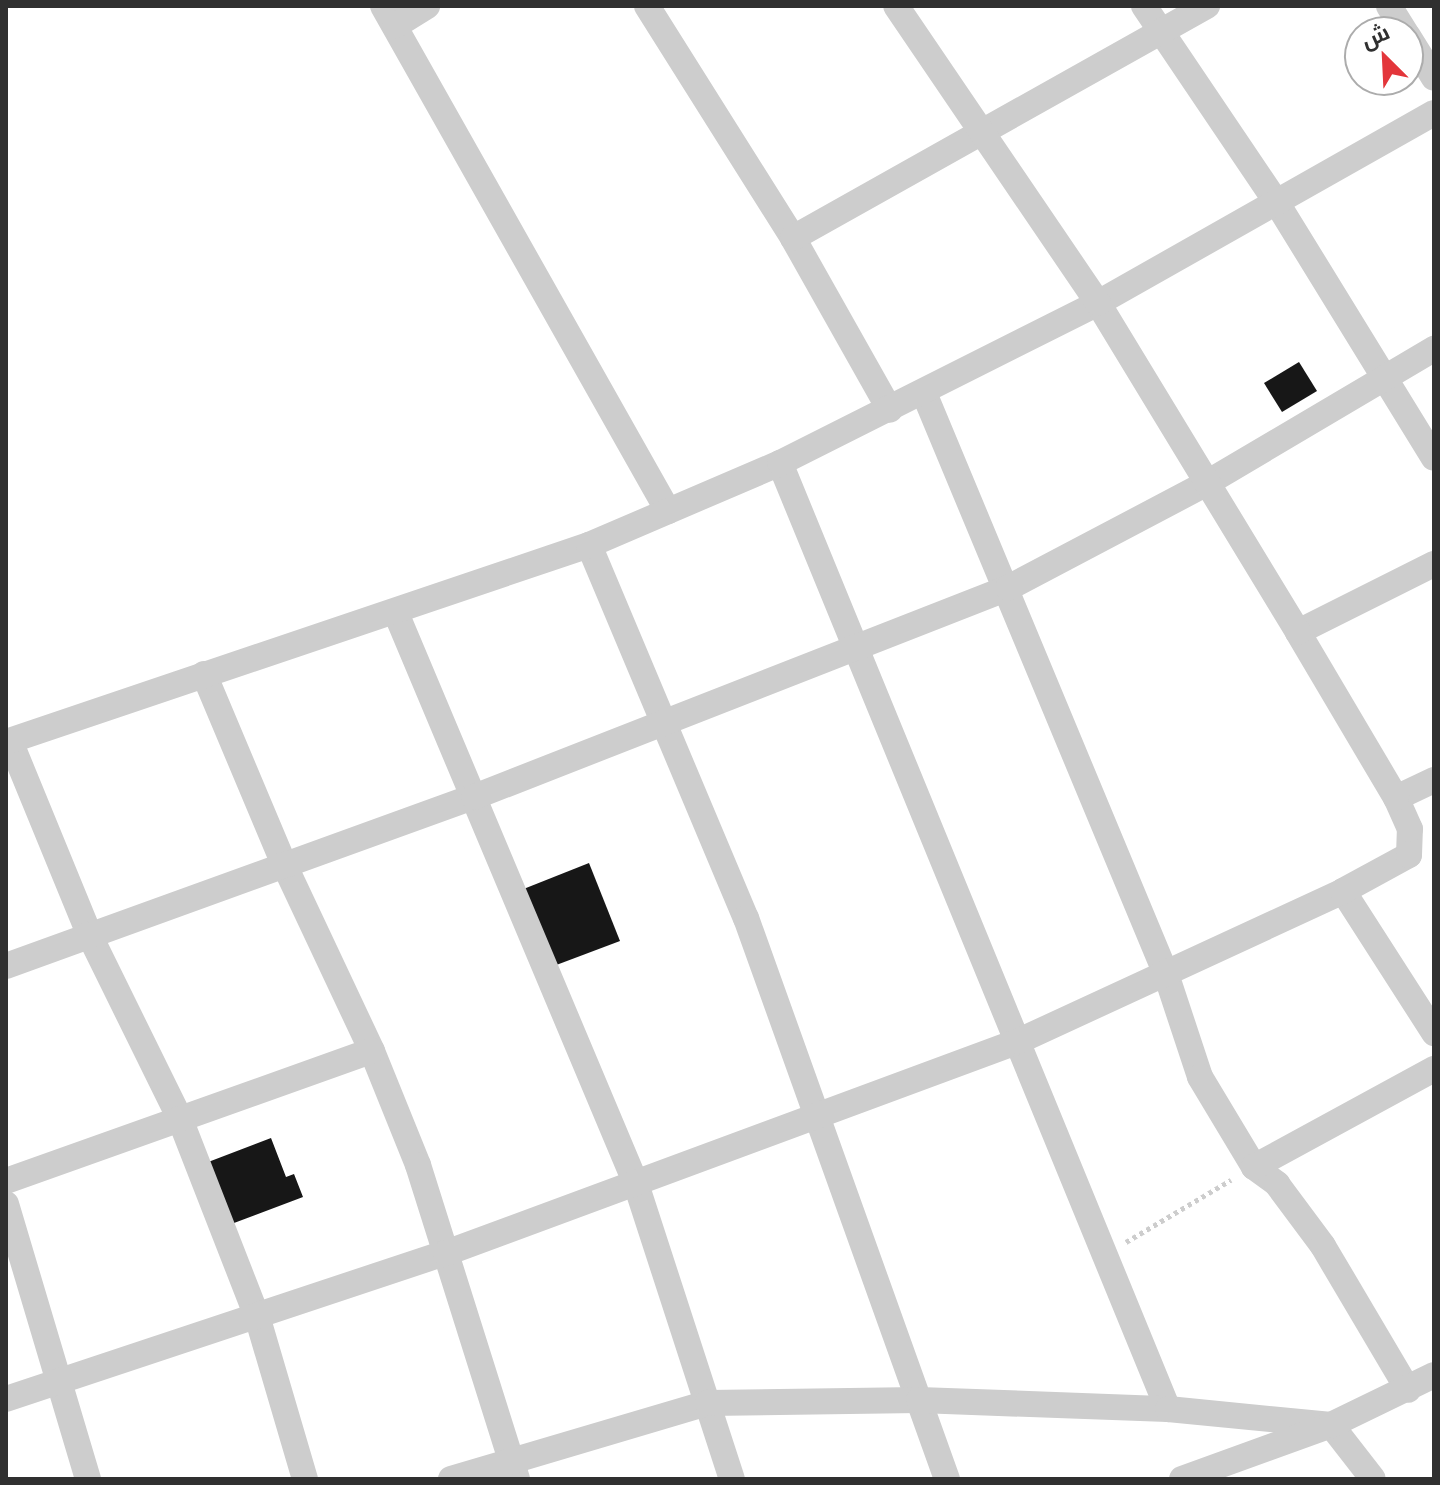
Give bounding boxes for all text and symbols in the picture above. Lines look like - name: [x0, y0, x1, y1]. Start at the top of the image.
- north arrow: [1344, 16, 1424, 96]
- text: ش: [1357, 18, 1393, 54]

